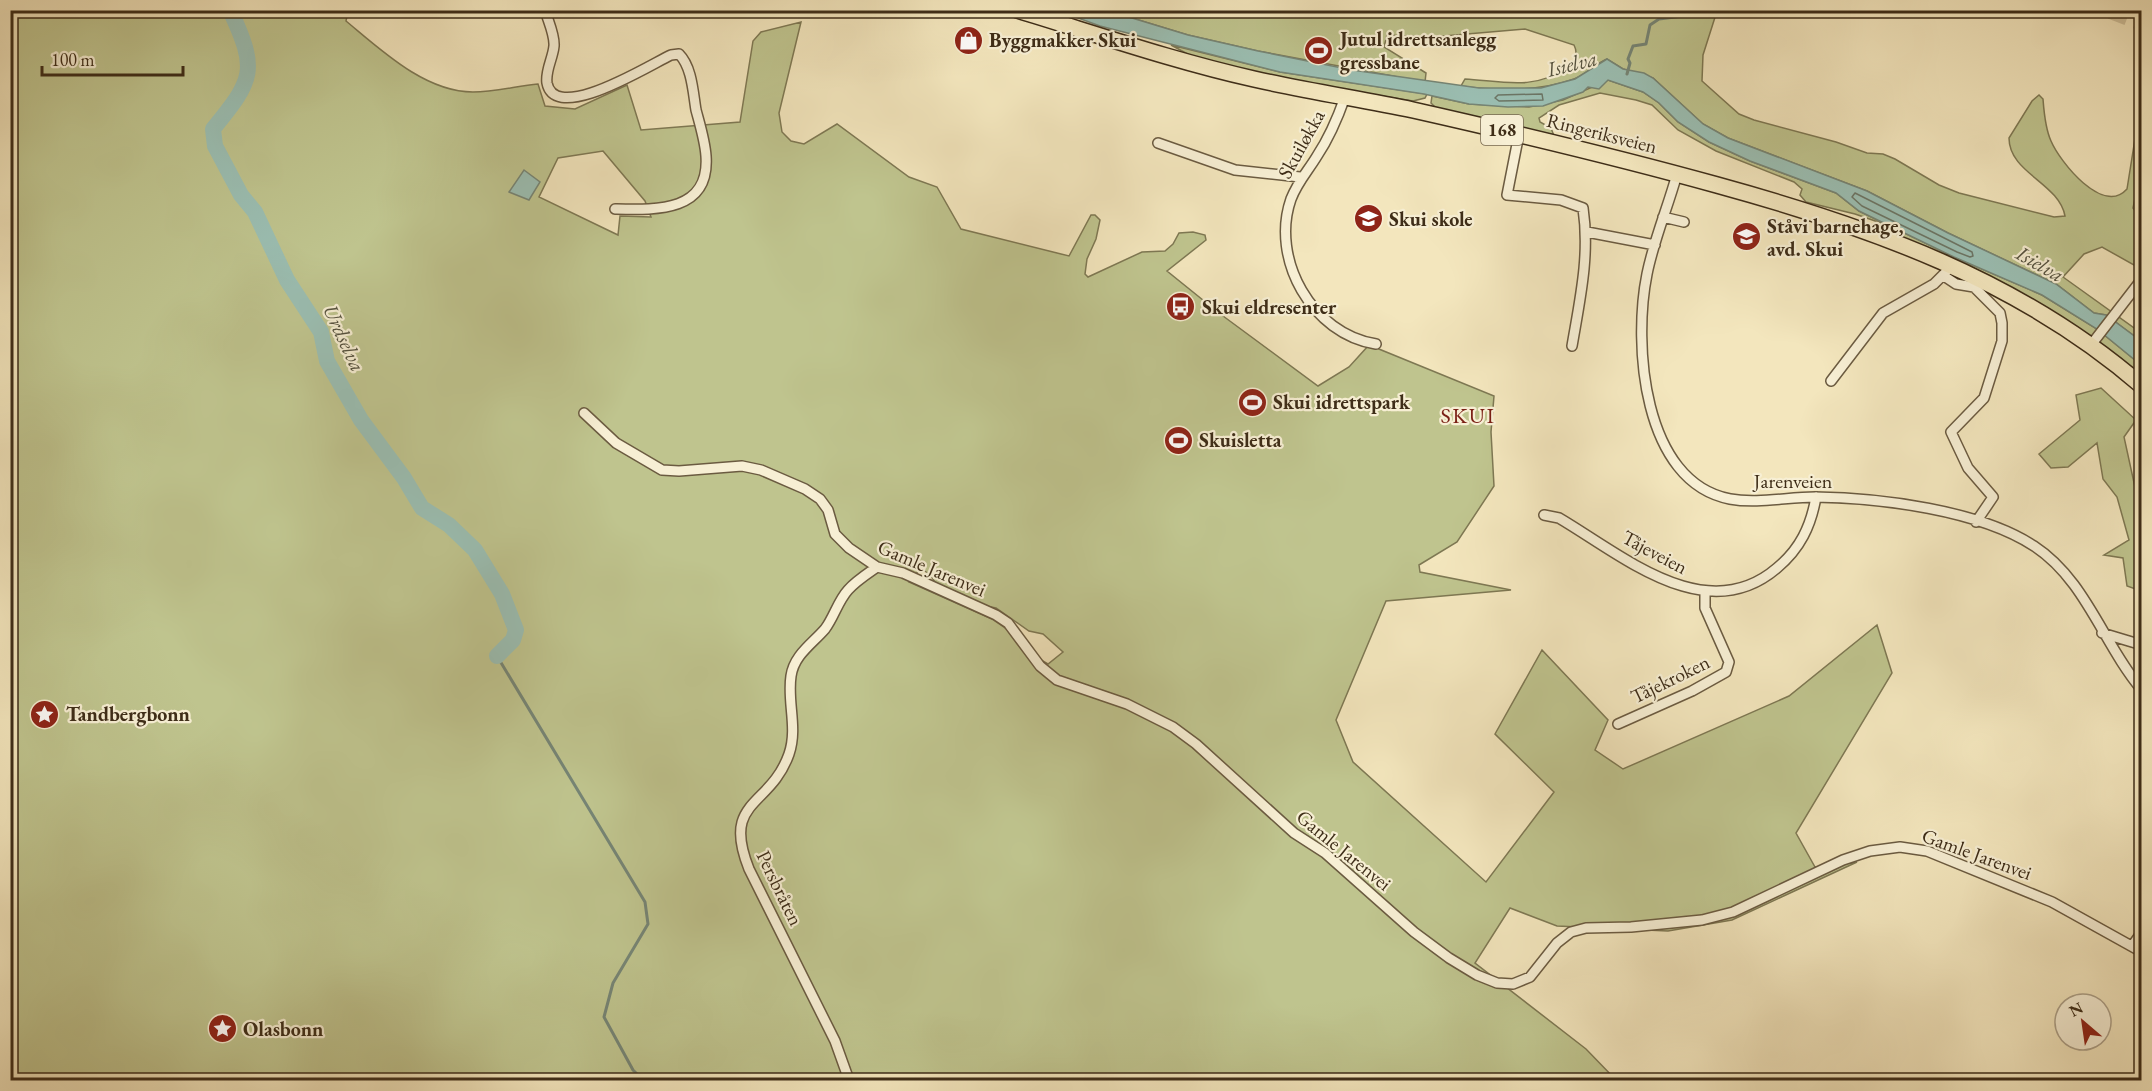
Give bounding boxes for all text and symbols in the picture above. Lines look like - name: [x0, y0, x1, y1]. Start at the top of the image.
- shop icon: Byggmakker Skui: [952, 24, 984, 56]
- place label: Jutul idrettsanlegg gressbane: [1338, 26, 1497, 75]
- place label: Byggmakker Skui: [989, 27, 1136, 53]
- sports icon: Jutul idrettsanlegg gressbane: [1303, 34, 1335, 66]
- scale bar: [42, 39, 183, 77]
- water label: Isielva: [1543, 44, 1600, 83]
- text: 100 m: [51, 48, 95, 71]
- street label: Skuiløkka: [1271, 105, 1331, 183]
- street label: Ringeriksveien: [1544, 107, 1660, 159]
- road number: 168: [1481, 115, 1523, 145]
- school or university icon: Skui skole: [1352, 203, 1384, 235]
- place label: Skui skole: [1389, 206, 1473, 232]
- place label: Ståvi barnehage, avd. Skui: [1767, 213, 1904, 262]
- school or university icon: Ståvi barnehage, avd. Skui: [1730, 221, 1762, 253]
- water label: Isielva: [2011, 239, 2069, 288]
- bus stop icon: Skui eldresenter: [1165, 291, 1197, 323]
- place label: Skui eldresenter: [1202, 294, 1337, 320]
- water label: Urdselva: [317, 300, 372, 376]
- sports icon: Skui idrettspark: [1236, 386, 1268, 418]
- place label: Skui idrettspark: [1273, 389, 1411, 415]
- district label: SKUI: [1441, 401, 1495, 430]
- sports icon: Skuisletta: [1162, 424, 1194, 456]
- place label: Skuisletta: [1199, 427, 1282, 453]
- street label: Jarenveien: [1752, 468, 1833, 494]
- street label: Tåjeveien: [1618, 524, 1693, 580]
- street label: Gamle Jarenvei: [874, 534, 990, 602]
- street label: Tåjekroken: [1626, 649, 1714, 709]
- place icon: Tandbergbonn: [29, 698, 61, 730]
- place label: Tandbergbonn: [66, 701, 190, 727]
- street label: Gamle Jarenvei: [1291, 804, 1397, 896]
- street label: Gamle Jarenvei: [1919, 822, 2036, 886]
- street label: Persbråten: [751, 846, 810, 930]
- north arrow: [2053, 992, 2113, 1052]
- text: N: [2065, 997, 2087, 1022]
- place icon: Olasbonn: [206, 1013, 238, 1045]
- place label: Olasbonn: [243, 1016, 323, 1042]

